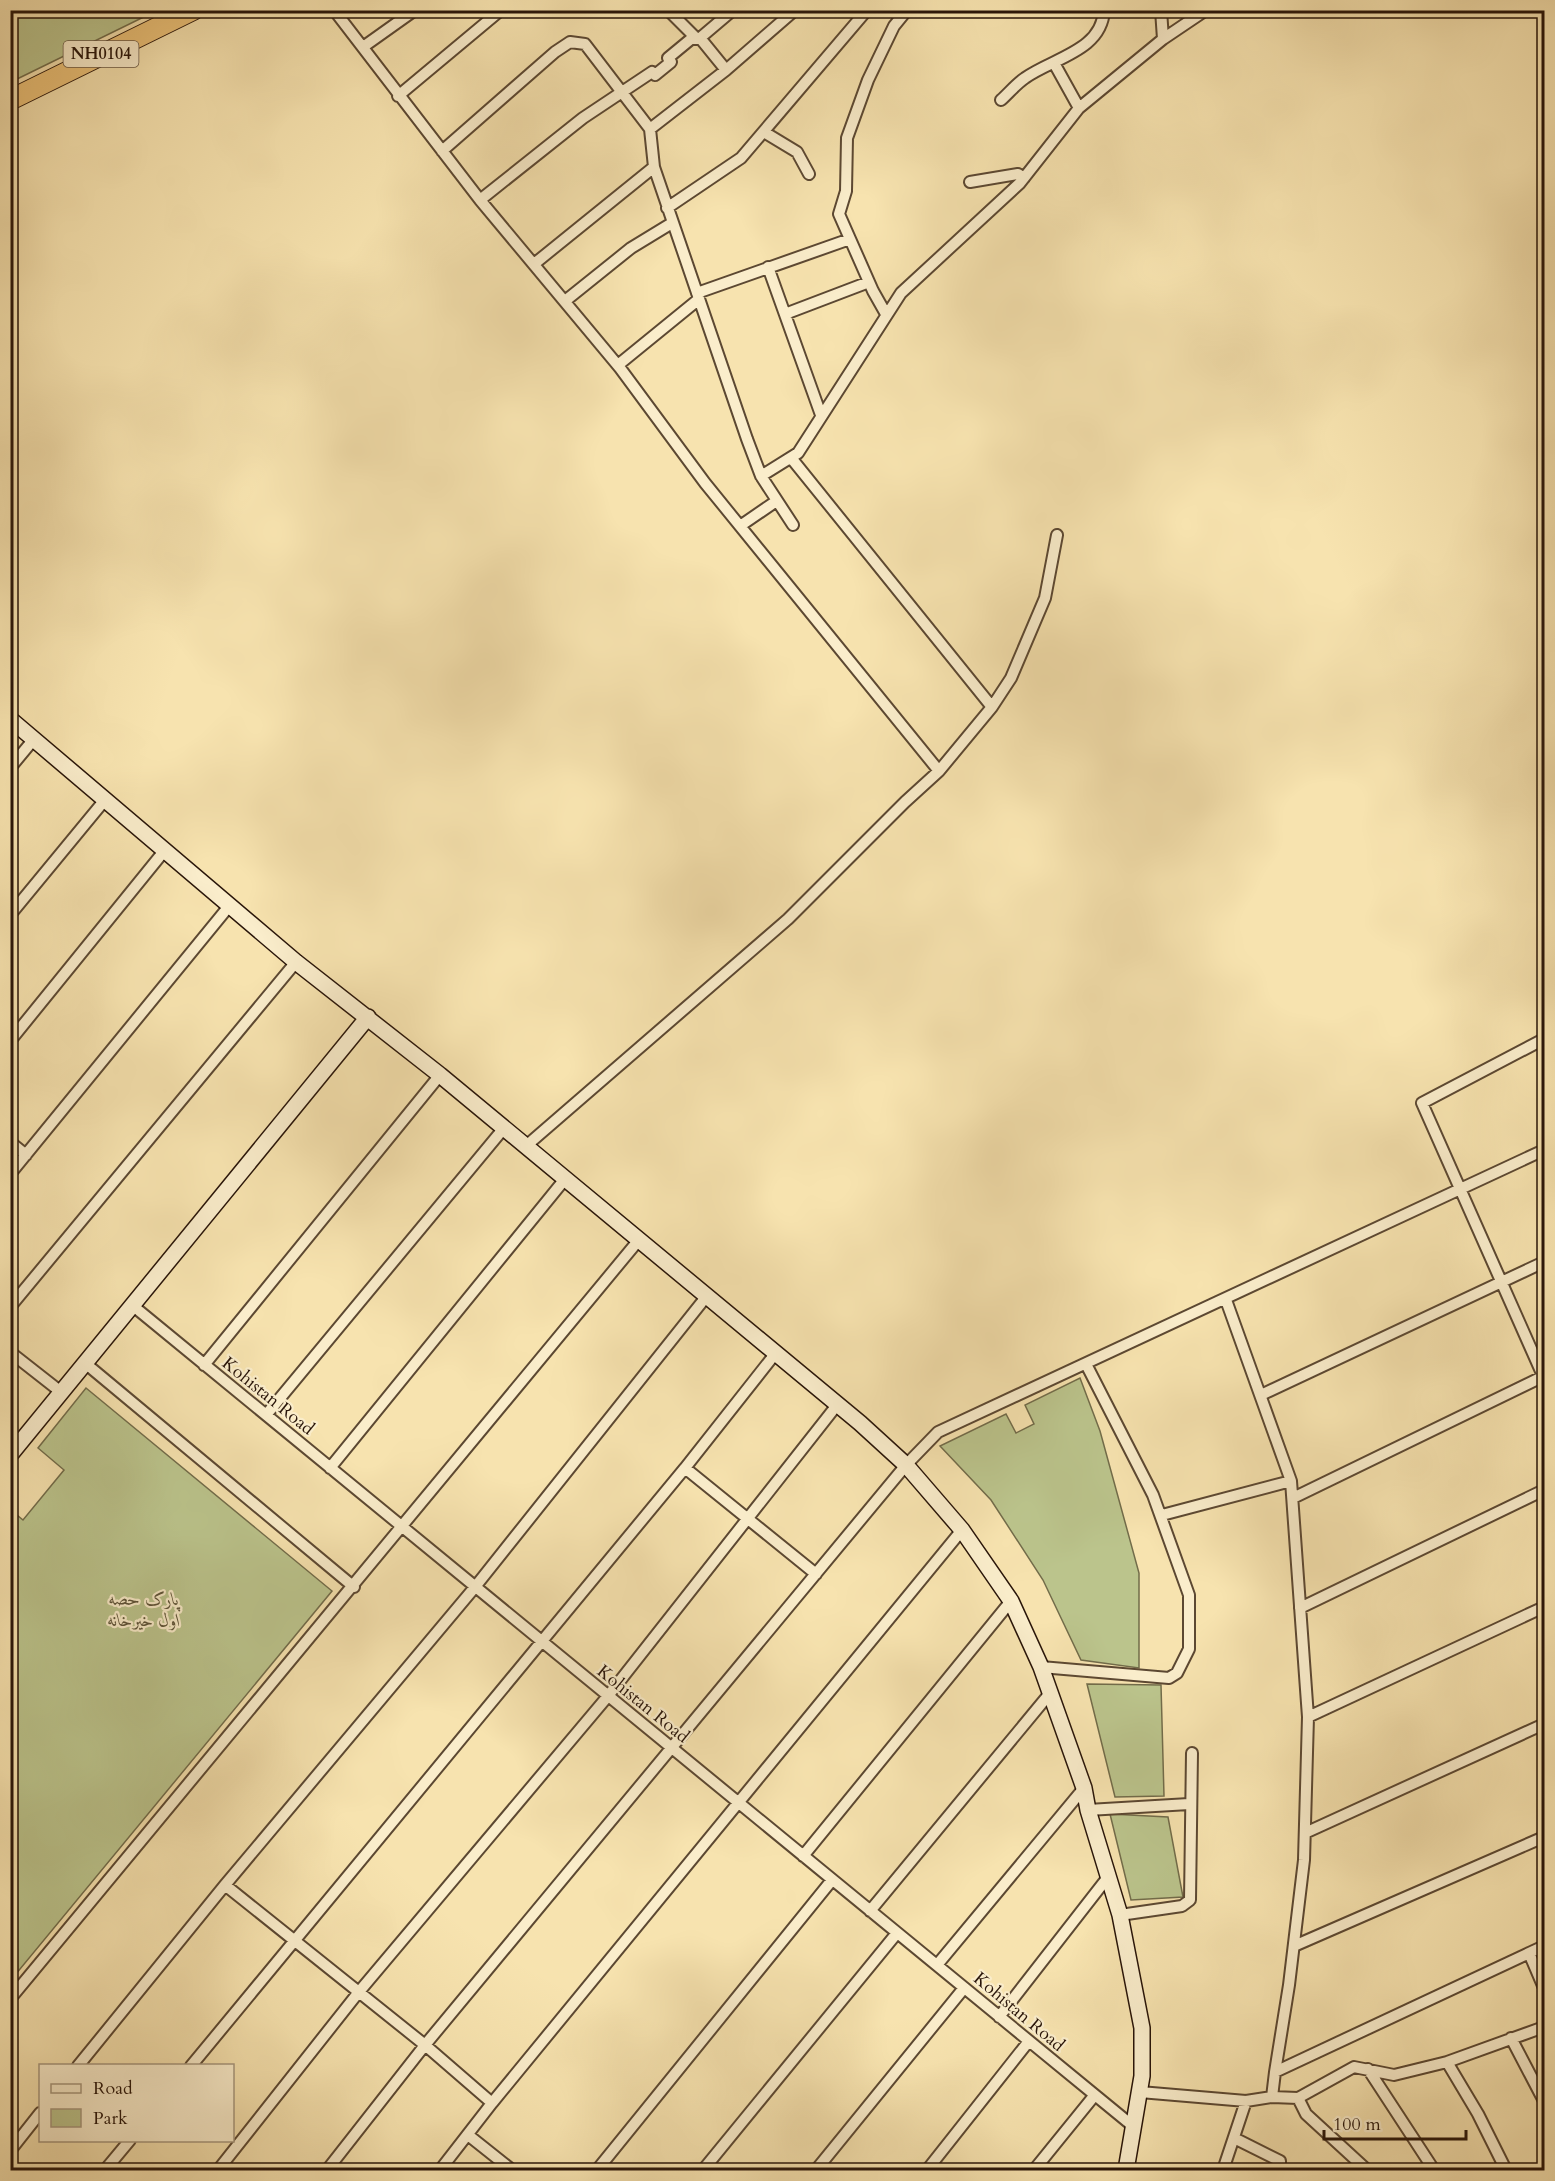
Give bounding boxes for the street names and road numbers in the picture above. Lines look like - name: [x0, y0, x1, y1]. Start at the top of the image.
- road number: NH0104: [63, 41, 138, 67]
- street label: Kohistan Road: [217, 1351, 320, 1441]
- street label: Kohistan Road: [592, 1659, 695, 1749]
- street label: Kohistan Road: [968, 1966, 1070, 2058]

